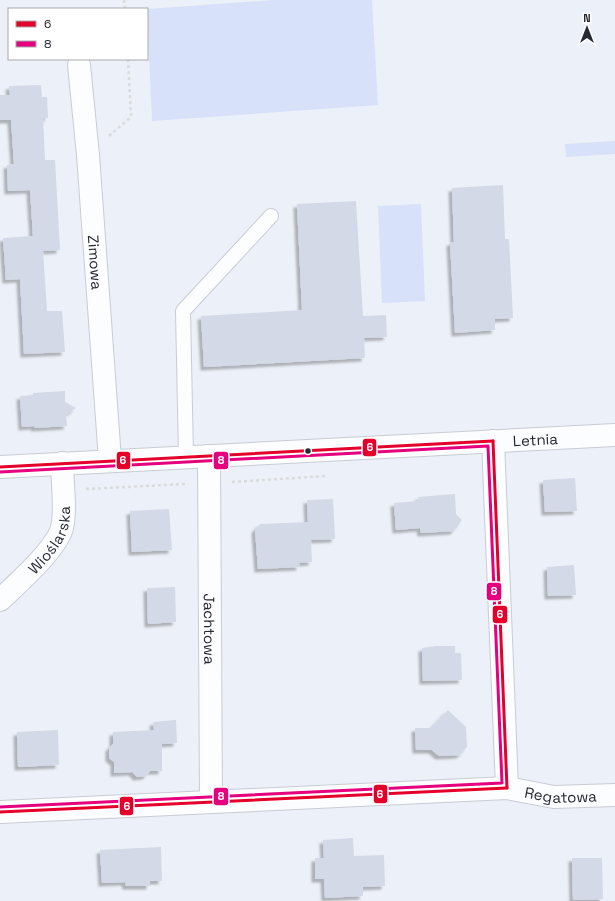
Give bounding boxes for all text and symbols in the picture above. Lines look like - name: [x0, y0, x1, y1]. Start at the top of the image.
- legend: [8, 8, 148, 60]
- north arrow: [567, 8, 607, 48]
- text: N: [583, 11, 591, 25]
- text: 6: [44, 16, 51, 32]
- text: 8: [44, 36, 51, 52]
- street label: Zimowa: [84, 234, 107, 291]
- street label: Letnia: [512, 428, 559, 450]
- line badge: 6: [362, 438, 377, 457]
- text: 6: [367, 440, 374, 454]
- unlabelled marker: [303, 446, 313, 456]
- line badge: 6: [116, 451, 131, 470]
- line badge: 8: [213, 451, 229, 470]
- text: 6: [120, 453, 127, 467]
- text: 8: [218, 453, 225, 467]
- street label: Wioślarska: [23, 505, 74, 578]
- line badge: 8: [486, 582, 502, 601]
- text: 8: [491, 584, 498, 598]
- street label: Jachtowa: [200, 593, 220, 665]
- line badge: 6: [492, 605, 508, 624]
- text: 6: [497, 607, 504, 621]
- street label: Regatowa: [523, 782, 597, 807]
- line badge: 6: [373, 784, 388, 804]
- line badge: 8: [213, 787, 229, 806]
- text: 6: [377, 787, 384, 801]
- text: 8: [218, 789, 225, 803]
- line badge: 6: [119, 796, 134, 816]
- text: 6: [124, 799, 131, 813]

